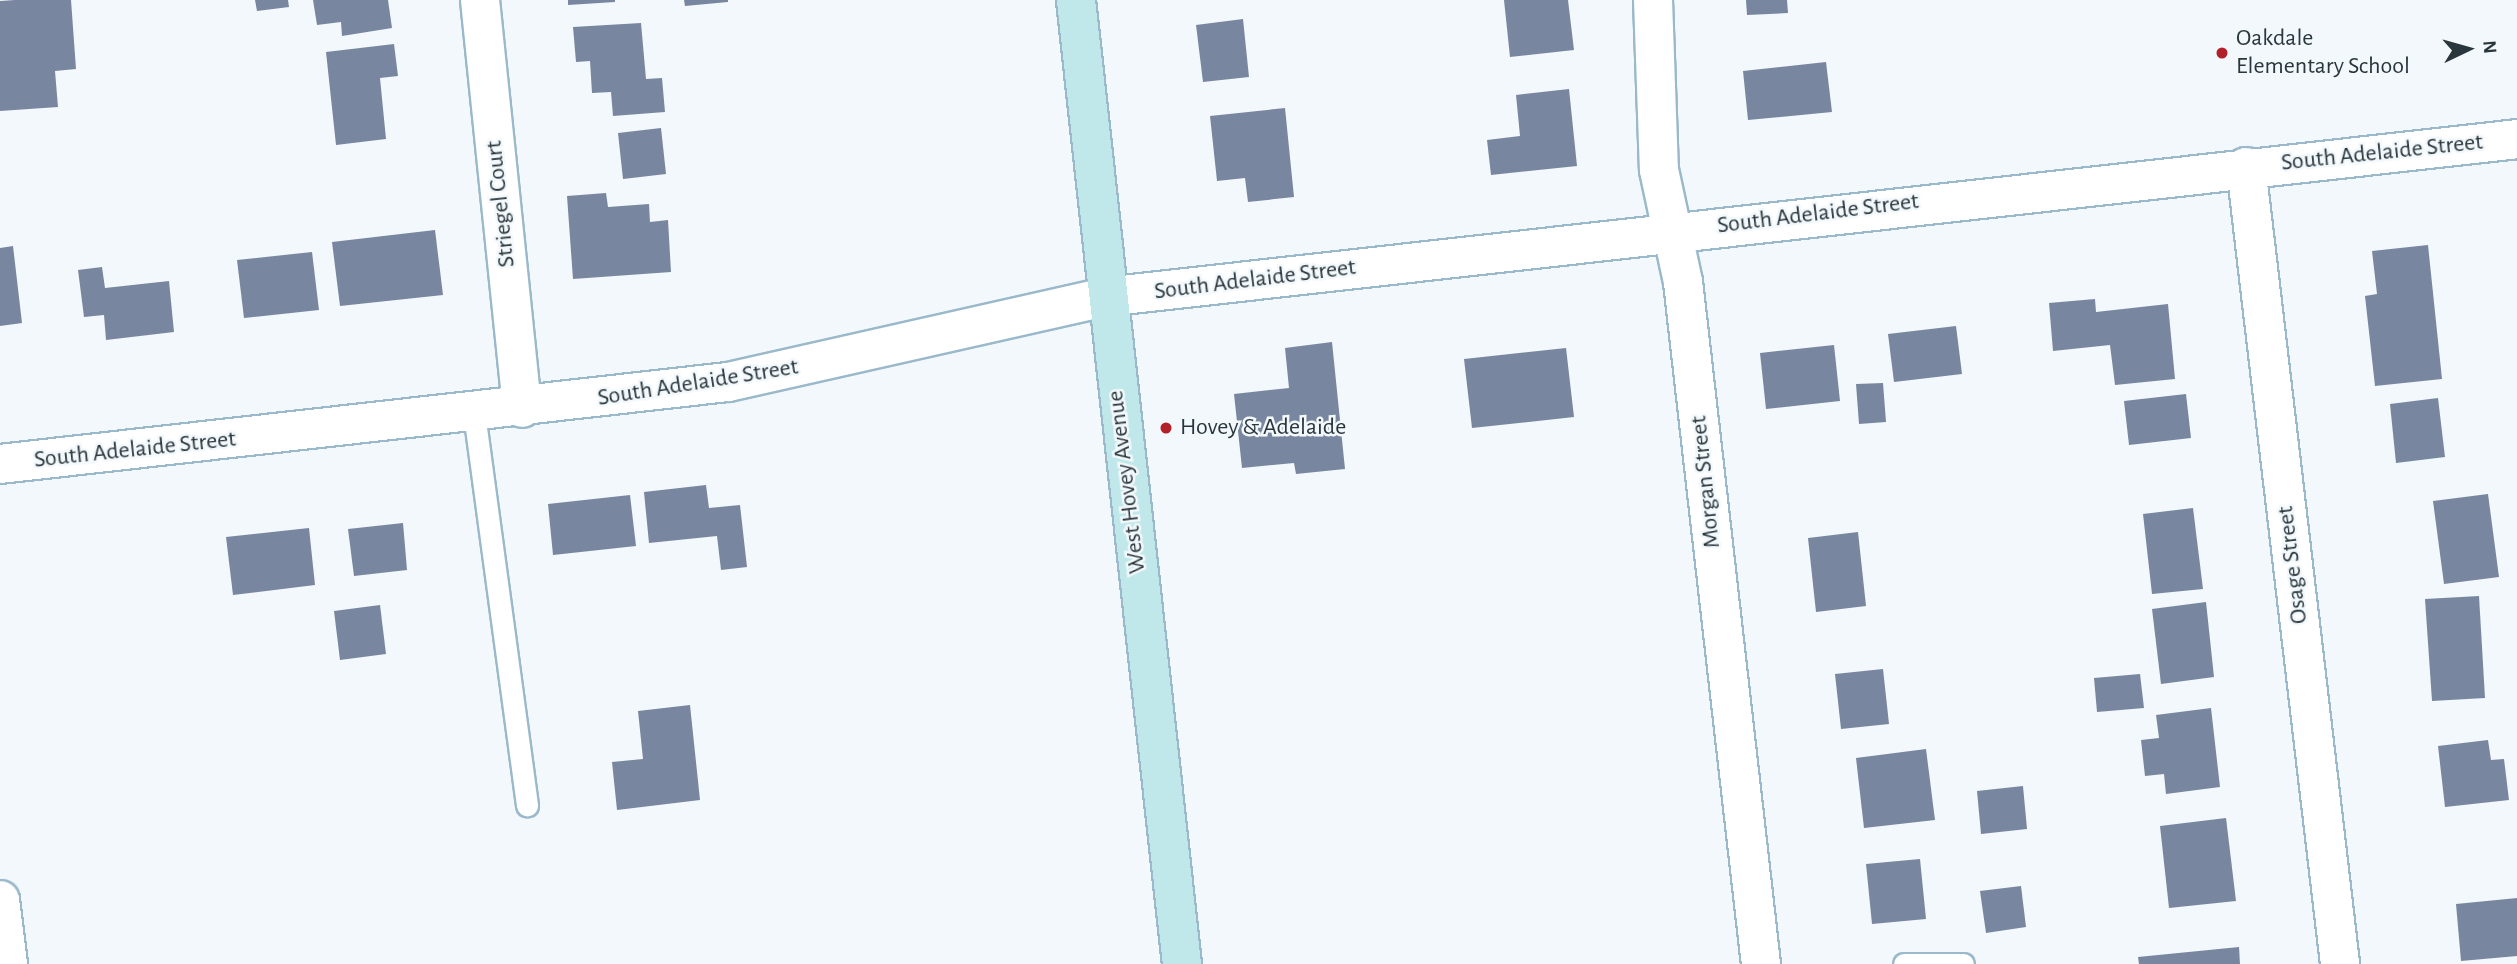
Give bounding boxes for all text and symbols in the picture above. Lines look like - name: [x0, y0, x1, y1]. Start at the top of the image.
- north arrow: [2433, 14, 2503, 84]
- place label: Oakdale Elementary School: [2236, 25, 2410, 81]
- text: N: [2479, 40, 2499, 55]
- marker: Oakdale Elementary School: [2214, 45, 2230, 61]
- street label: South Adelaide Street: [2280, 128, 2484, 178]
- street label: Striegel Court: [480, 139, 522, 269]
- street label: South Adelaide Street: [1716, 187, 1920, 241]
- street label: South Adelaide Street: [1153, 253, 1357, 307]
- street label: South Adelaide Street: [596, 353, 800, 413]
- street label: West Hovey Avenue: [1101, 389, 1153, 575]
- place label: Hovey & Adelaide: [1180, 414, 1346, 442]
- street label: Morgan Street: [1685, 414, 1727, 550]
- marker: Hovey & Adelaide: [1158, 420, 1174, 436]
- street label: South Adelaide Street: [33, 425, 237, 475]
- street label: Osage Street: [2271, 504, 2315, 626]

